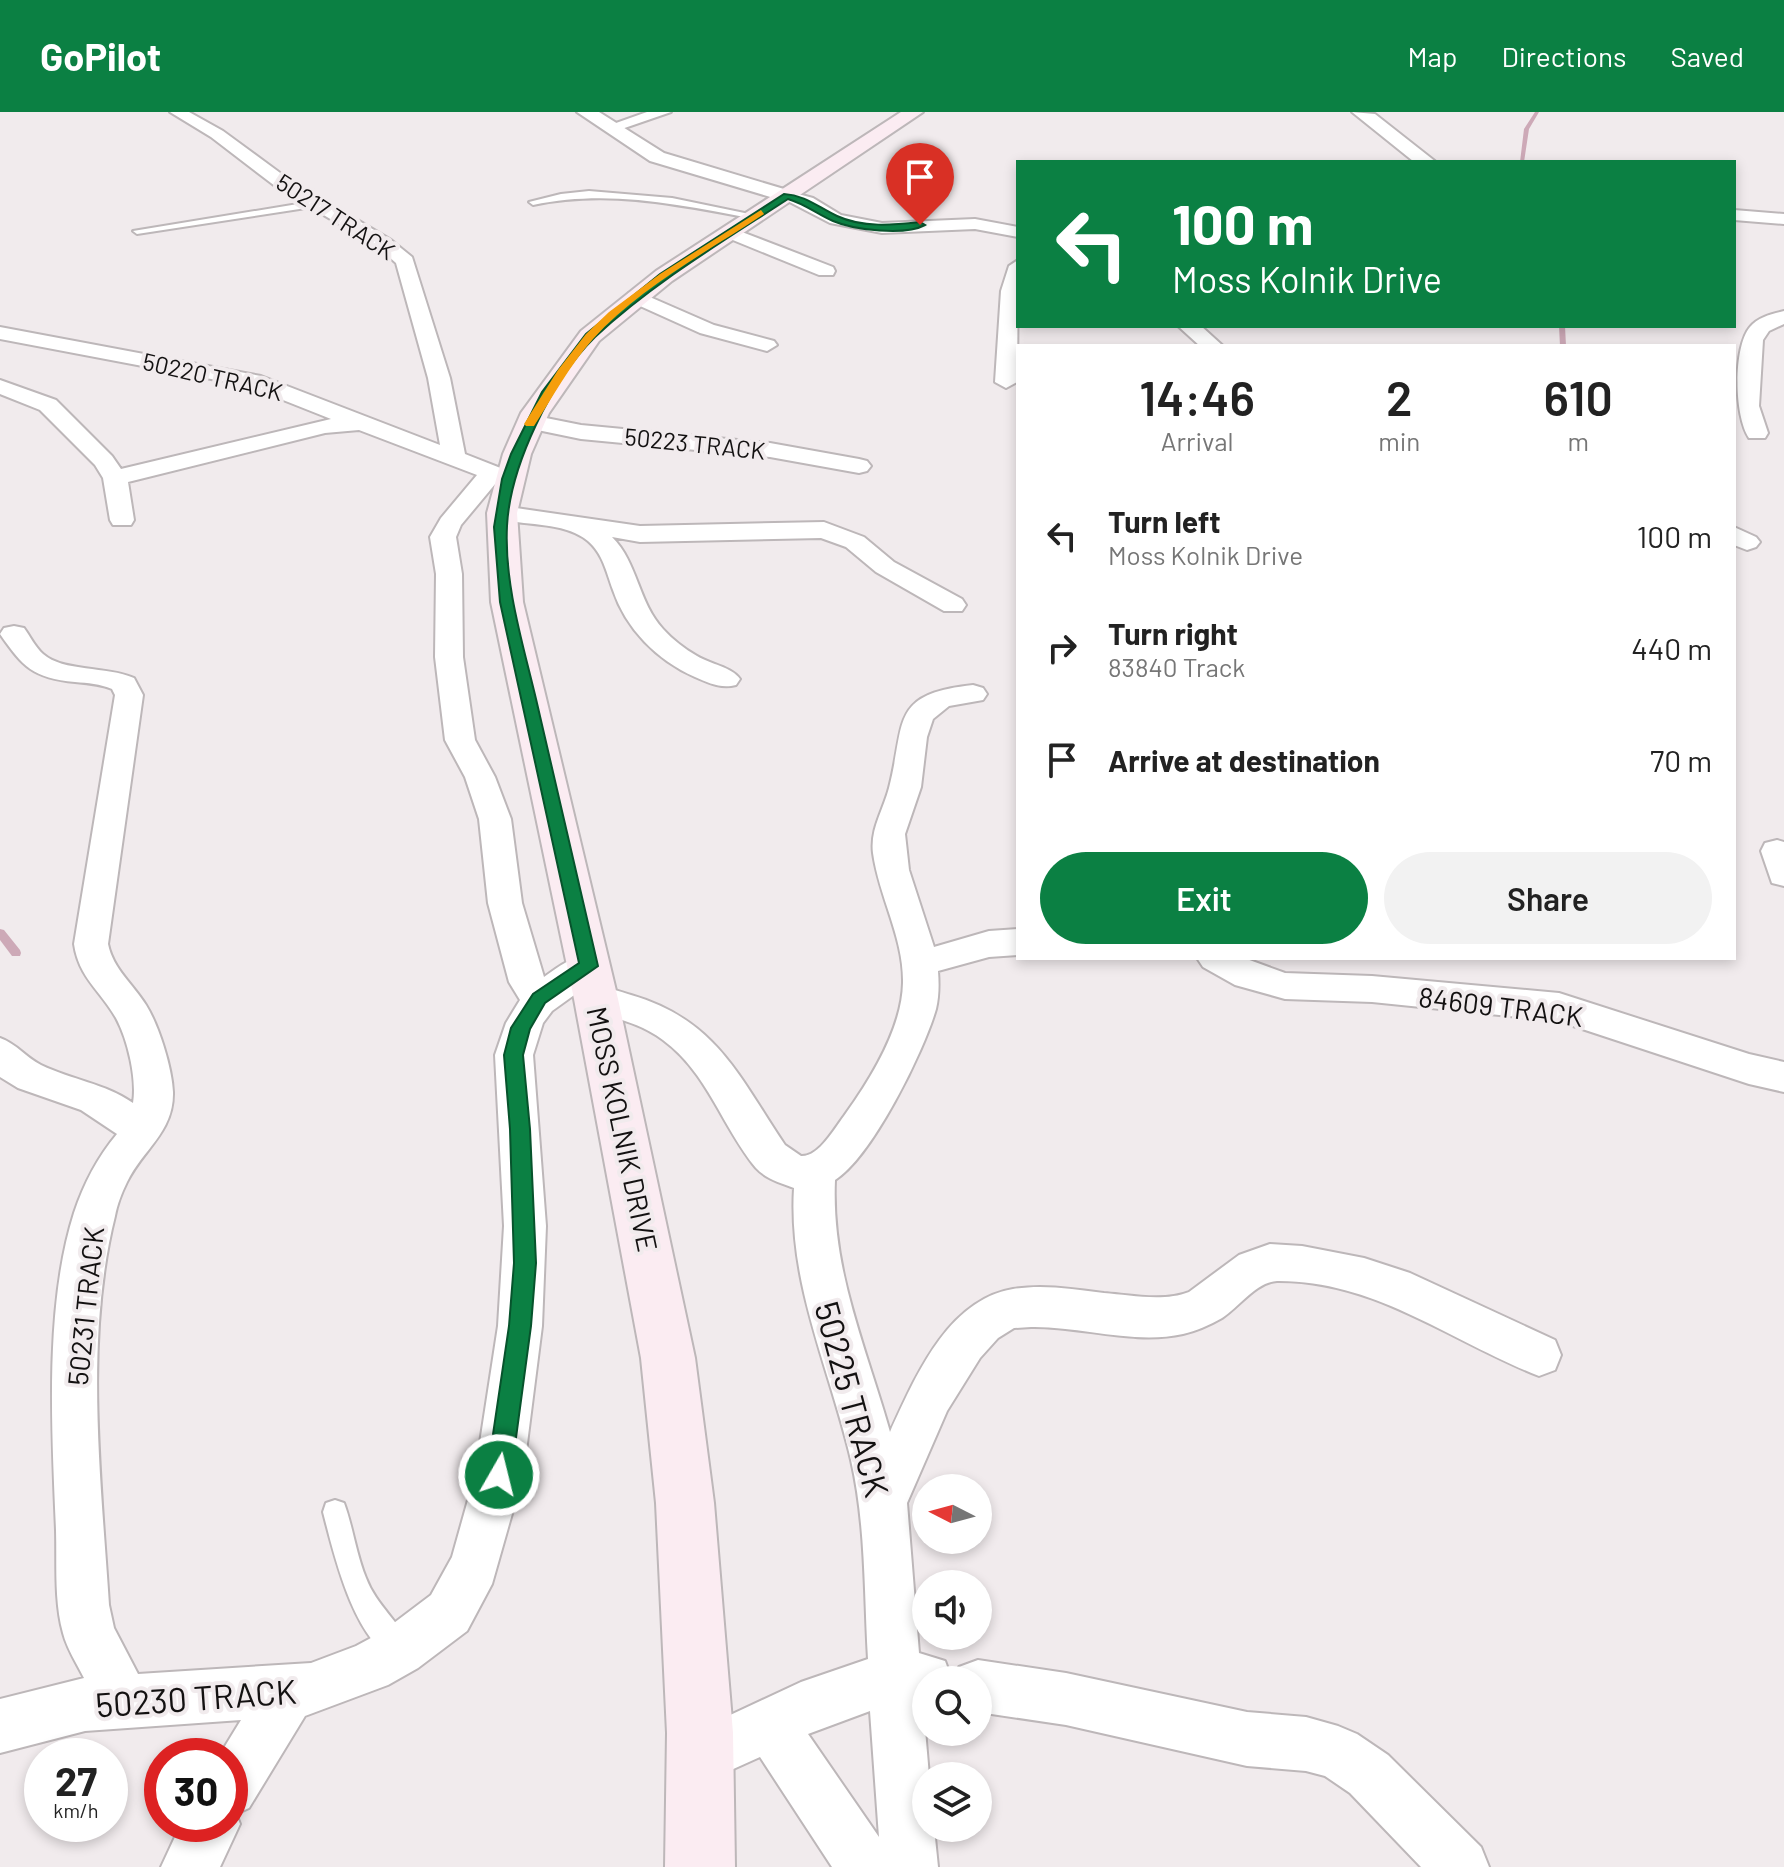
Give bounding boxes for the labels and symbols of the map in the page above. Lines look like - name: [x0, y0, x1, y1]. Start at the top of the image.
- pin: [886, 143, 954, 225]
- street label: 50217 TRACK: [271, 167, 401, 265]
- street label: 50220 TRACK: [140, 346, 286, 406]
- street label: 50223 TRACK: [623, 421, 767, 465]
- street label: 84609 TRACK: [1417, 979, 1585, 1033]
- street label: MOSS KOLNIK DRIVE: [580, 1003, 666, 1255]
- street label: 50231 TRACK: [60, 1225, 110, 1387]
- street label: 50225 TRACK: [807, 1297, 899, 1501]
- position arrow: [457, 1433, 541, 1517]
- north arrow: [912, 1474, 992, 1554]
- street label: 50230 TRACK: [94, 1670, 298, 1724]
- speed limit sign: 30: [144, 1738, 248, 1842]

